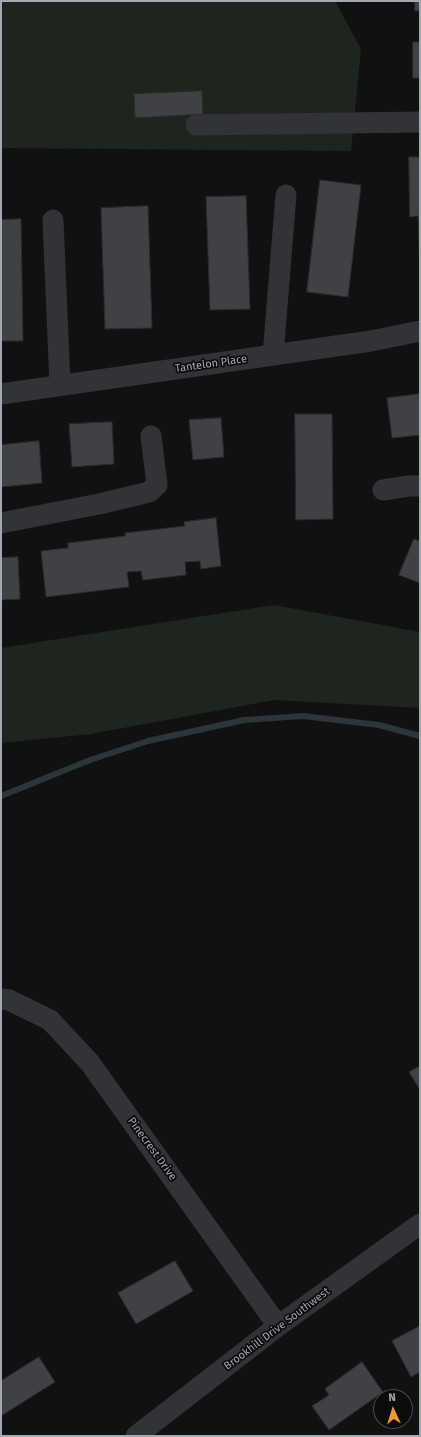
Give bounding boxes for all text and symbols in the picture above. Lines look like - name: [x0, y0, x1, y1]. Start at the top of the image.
- street label: Tantelon Place: [174, 352, 248, 376]
- street label: Pinecrest Drive: [125, 1115, 179, 1183]
- street label: Brookhill Drive Southwest: [222, 1285, 332, 1373]
- north arrow: [373, 1389, 413, 1429]
- text: N: [388, 1391, 396, 1404]

